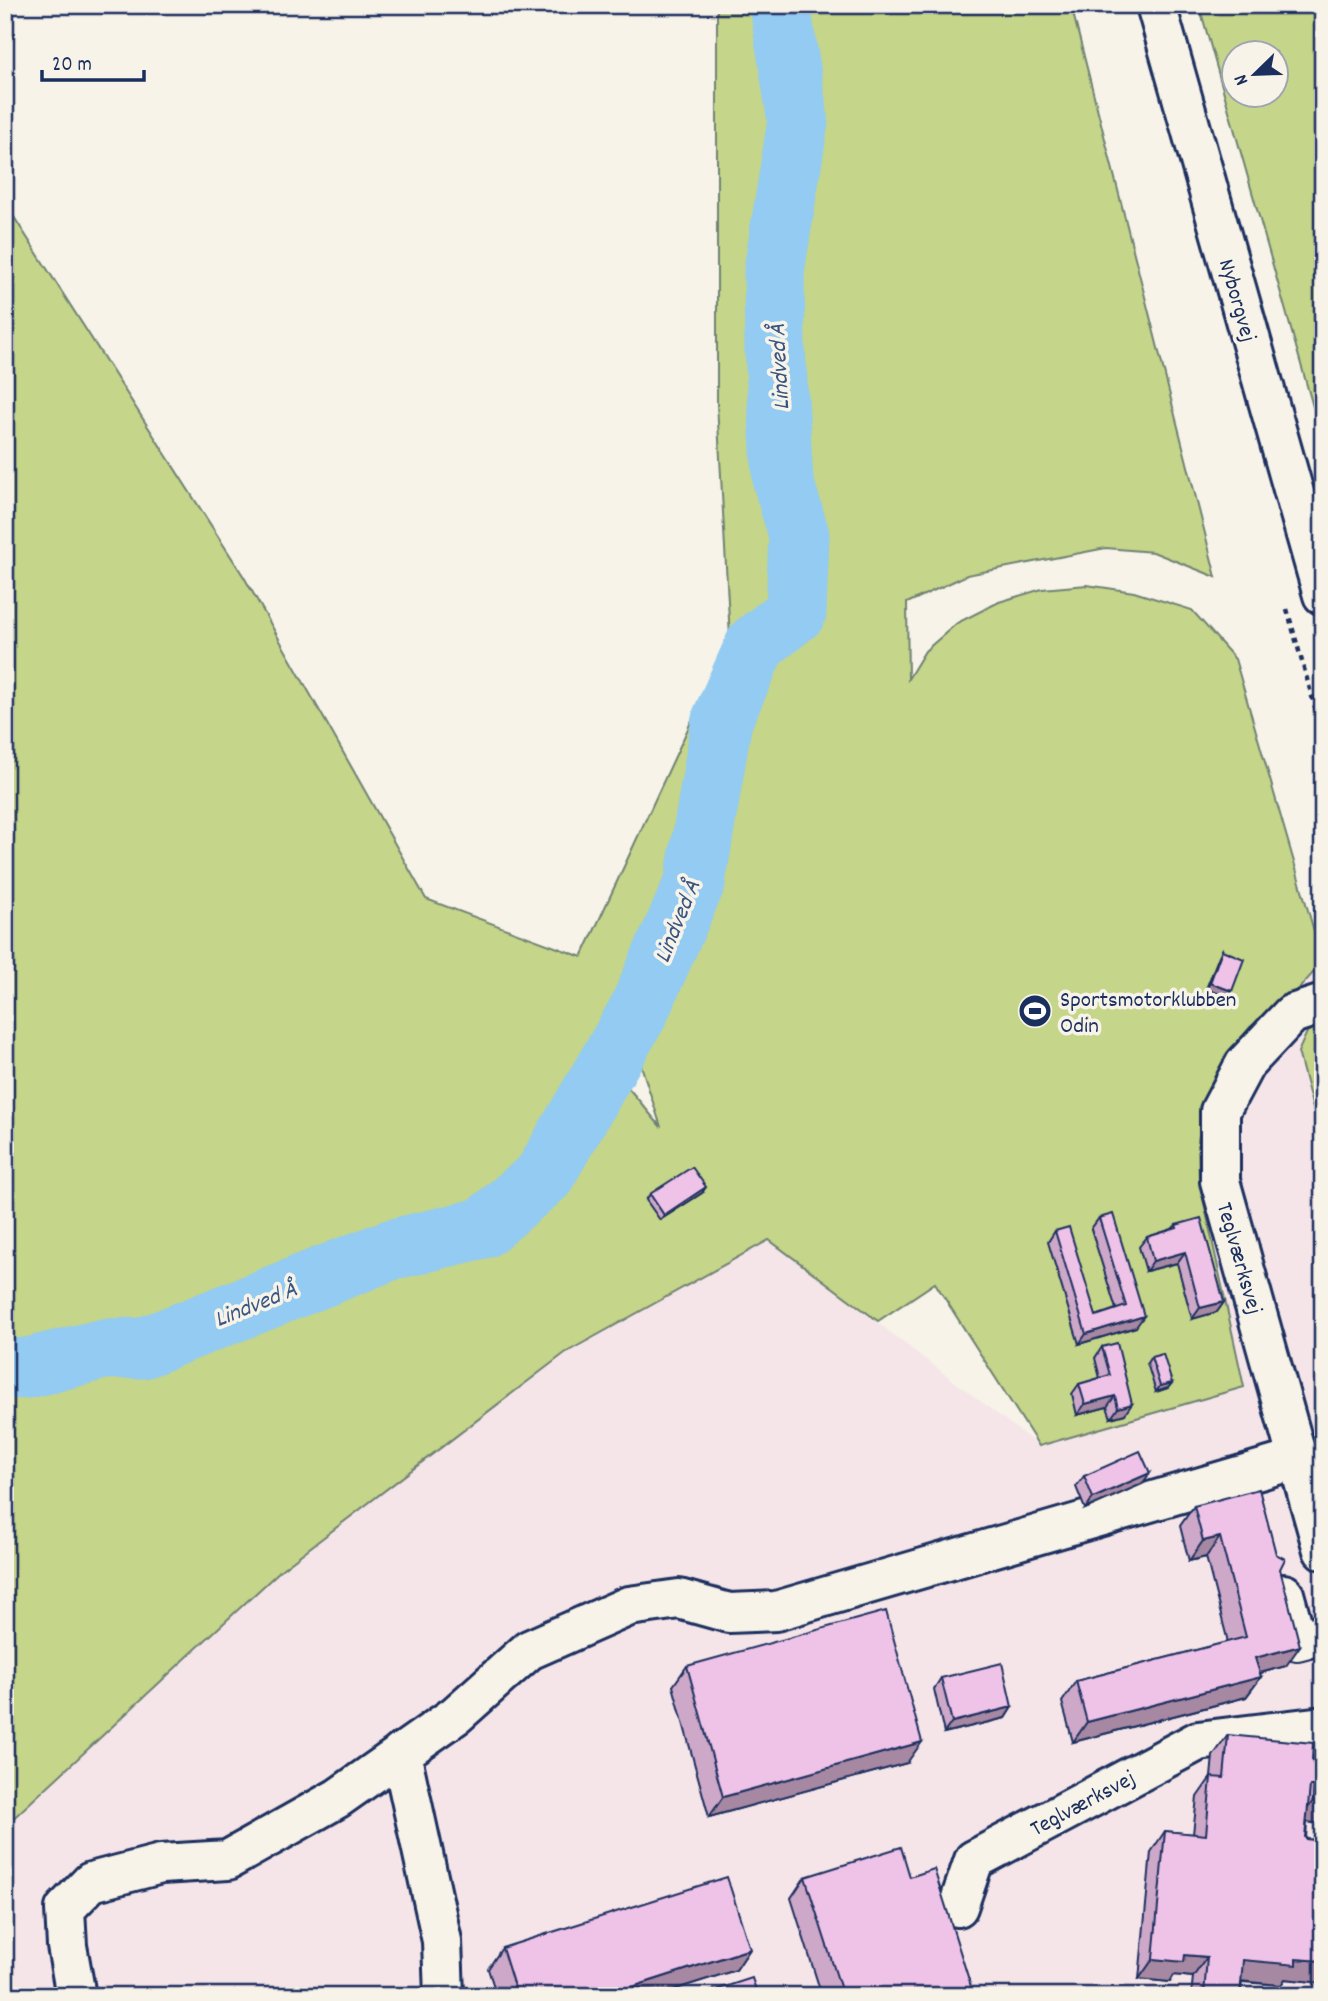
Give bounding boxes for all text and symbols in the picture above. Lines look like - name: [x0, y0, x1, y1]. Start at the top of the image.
- scale bar: [42, 38, 144, 82]
- north arrow: [1220, 38, 1290, 108]
- text: 20 m: [52, 51, 92, 81]
- text: N: [1228, 70, 1257, 89]
- street label: Nyborgvej: [1208, 255, 1263, 346]
- water label: Lindved Å: [762, 321, 800, 411]
- water label: Lindved Å: [647, 874, 711, 968]
- place label: Sportsmotorklubben Odin: [1060, 985, 1236, 1044]
- sports icon: Sportsmotorklubben Odin: [1016, 992, 1054, 1030]
- street label: Teglværksvej: [1206, 1199, 1269, 1319]
- water label: Lindved Å: [210, 1273, 304, 1338]
- street label: Teglværksvej: [1025, 1763, 1142, 1847]

